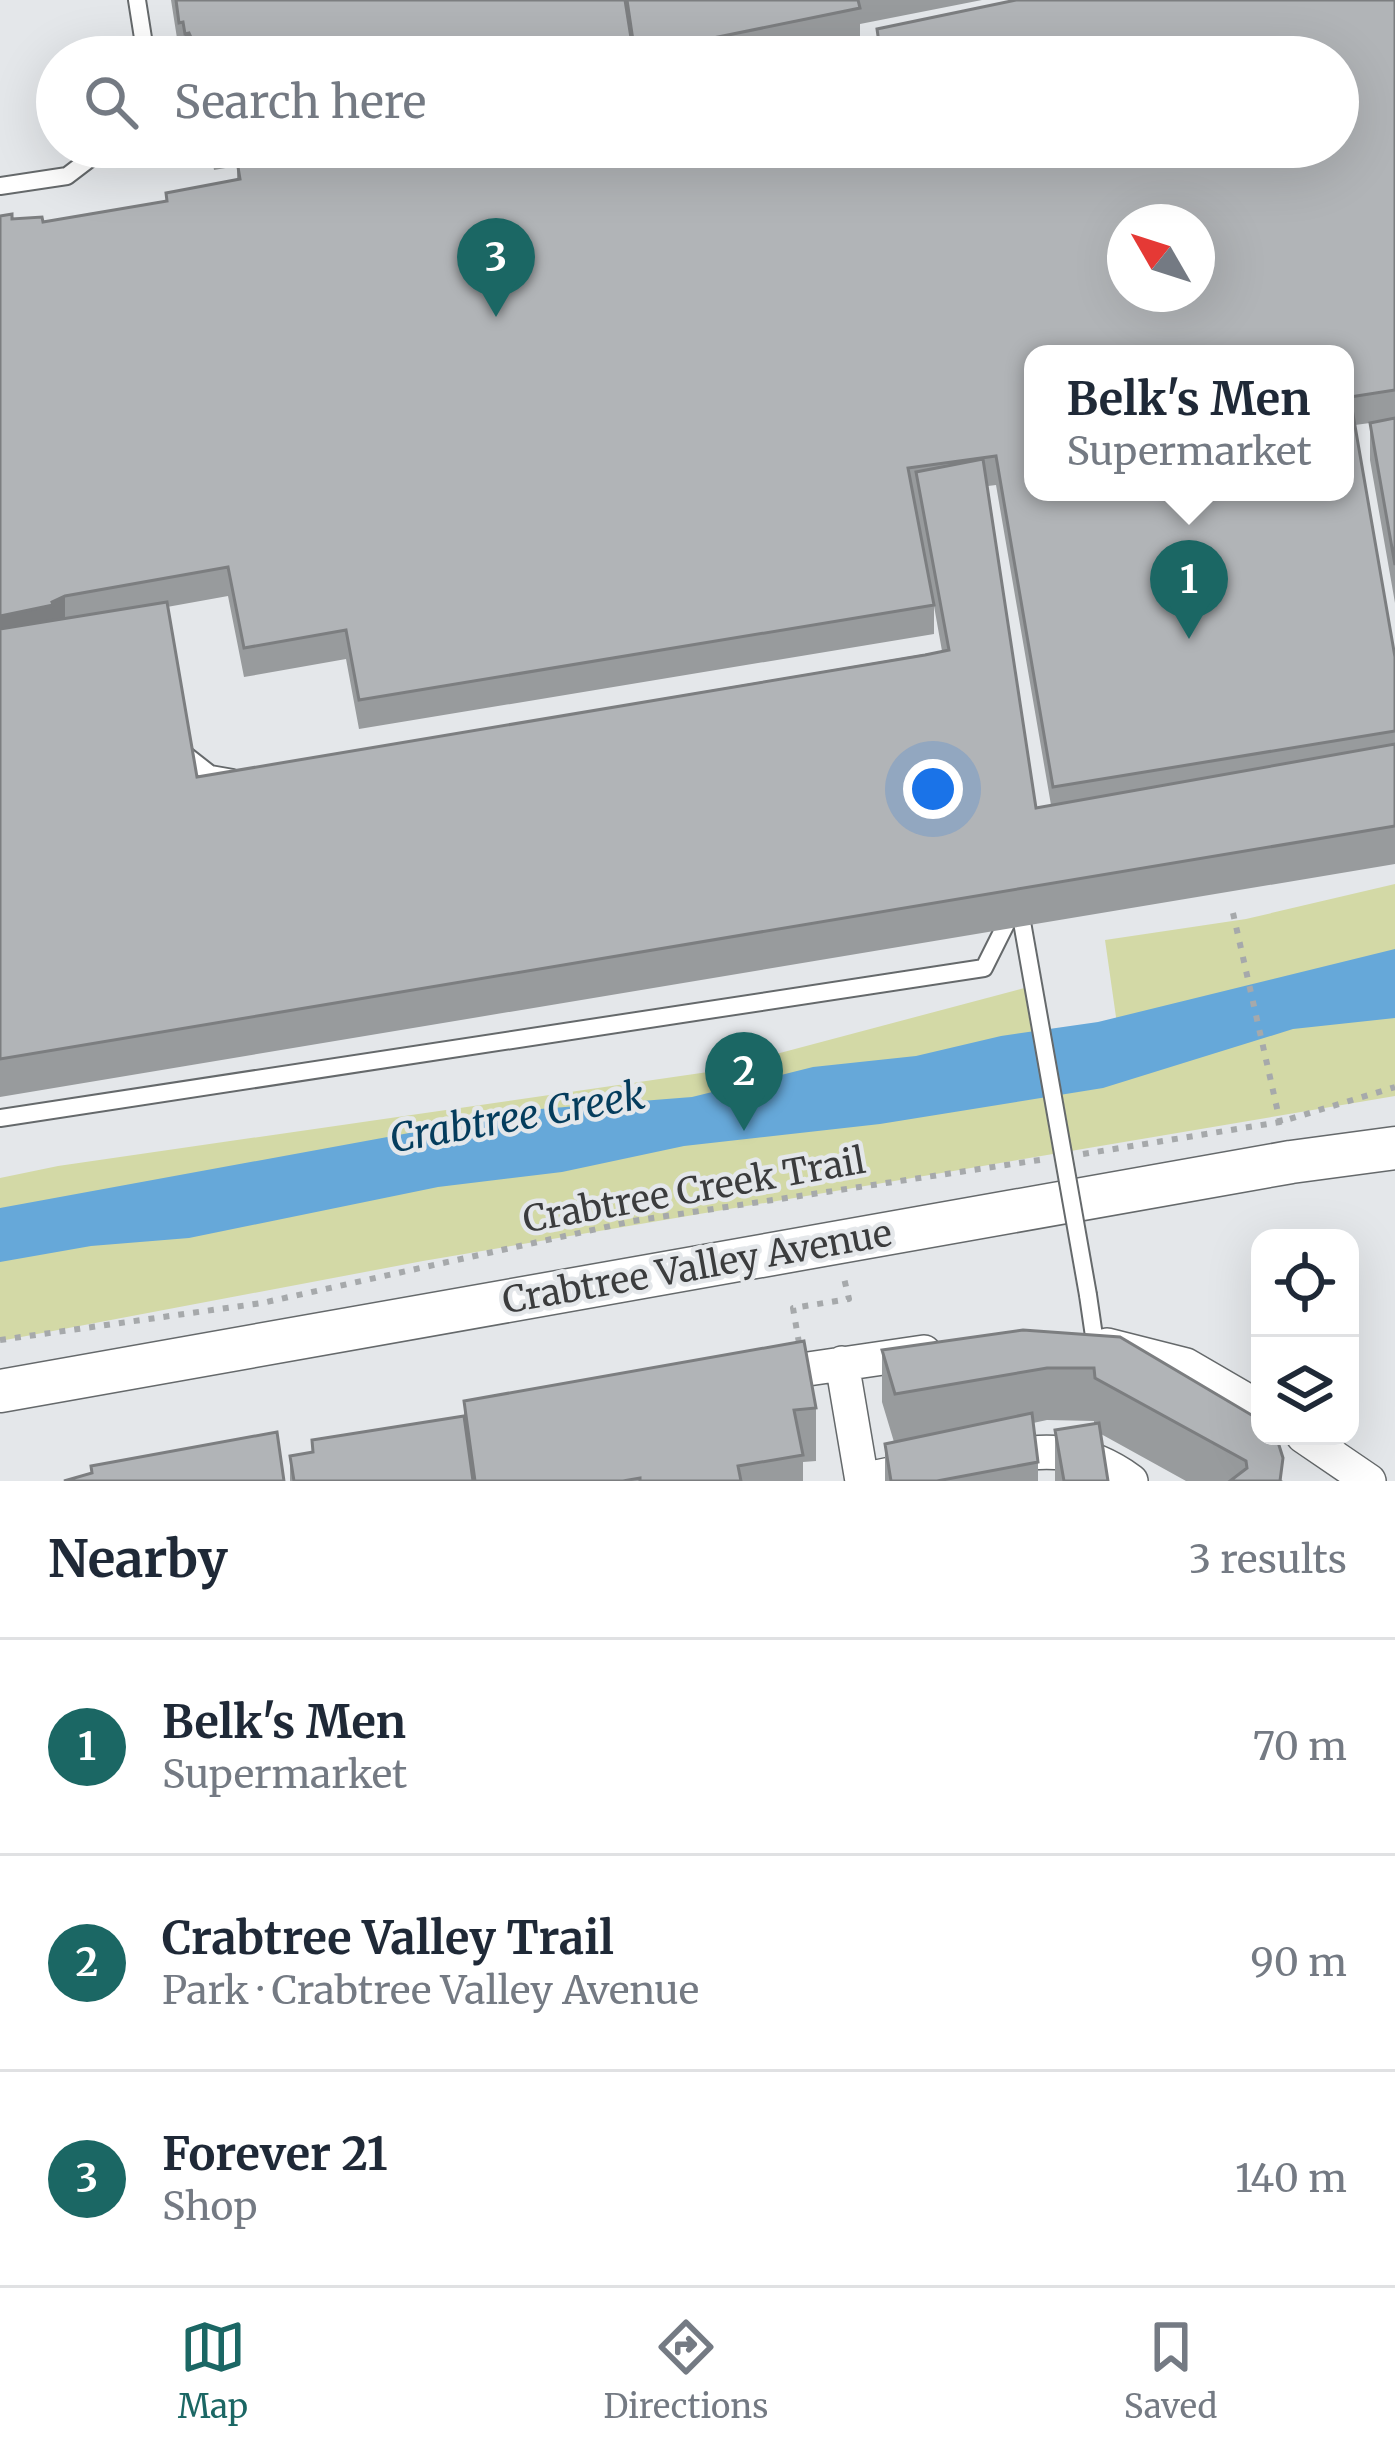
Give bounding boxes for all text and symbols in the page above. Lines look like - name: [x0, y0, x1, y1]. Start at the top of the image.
- search box: [36, 36, 1359, 168]
- icon: search: [78, 69, 144, 135]
- text: Search here: [174, 74, 426, 130]
- north arrow: [1107, 204, 1215, 312]
- pin: 3: [457, 218, 535, 317]
- popup: [1024, 345, 1354, 501]
- text: Belk's Men: [1066, 371, 1310, 427]
- text: Supermarket: [1066, 427, 1312, 476]
- pin: 1: [1150, 540, 1228, 639]
- your location: [903, 759, 963, 819]
- pin: 2: [705, 1032, 783, 1131]
- water label: Crabtree Creek: [386, 1070, 648, 1164]
- street label: Crabtree Creek Trail: [519, 1138, 869, 1242]
- street label: Crabtree Valley Avenue: [499, 1211, 895, 1323]
- map controls: [1251, 1229, 1359, 1445]
- button: locate: [1251, 1229, 1359, 1337]
- button: layers: [1251, 1337, 1359, 1445]
- text: Nearby: [48, 1527, 228, 1591]
- text: 3 results: [1189, 1535, 1347, 1584]
- text: Belk's Men: [162, 1694, 406, 1750]
- text: 1: [78, 1722, 96, 1771]
- text: 70 m: [1253, 1722, 1347, 1771]
- text: Supermarket: [162, 1750, 407, 1799]
- text: Crabtree Valley Trail: [162, 1910, 614, 1966]
- text: 2: [76, 1938, 98, 1987]
- text: 90 m: [1250, 1938, 1347, 1987]
- text: Park · Crabtree Valley Avenue: [162, 1966, 699, 2015]
- text: Forever 21: [162, 2126, 388, 2182]
- text: 3: [76, 2154, 98, 2203]
- text: 140 m: [1235, 2154, 1347, 2203]
- text: Shop: [162, 2182, 257, 2231]
- tab: Map: [178, 2314, 248, 2427]
- tab: Directions: [603, 2314, 768, 2427]
- tab: Saved: [1124, 2314, 1217, 2427]

